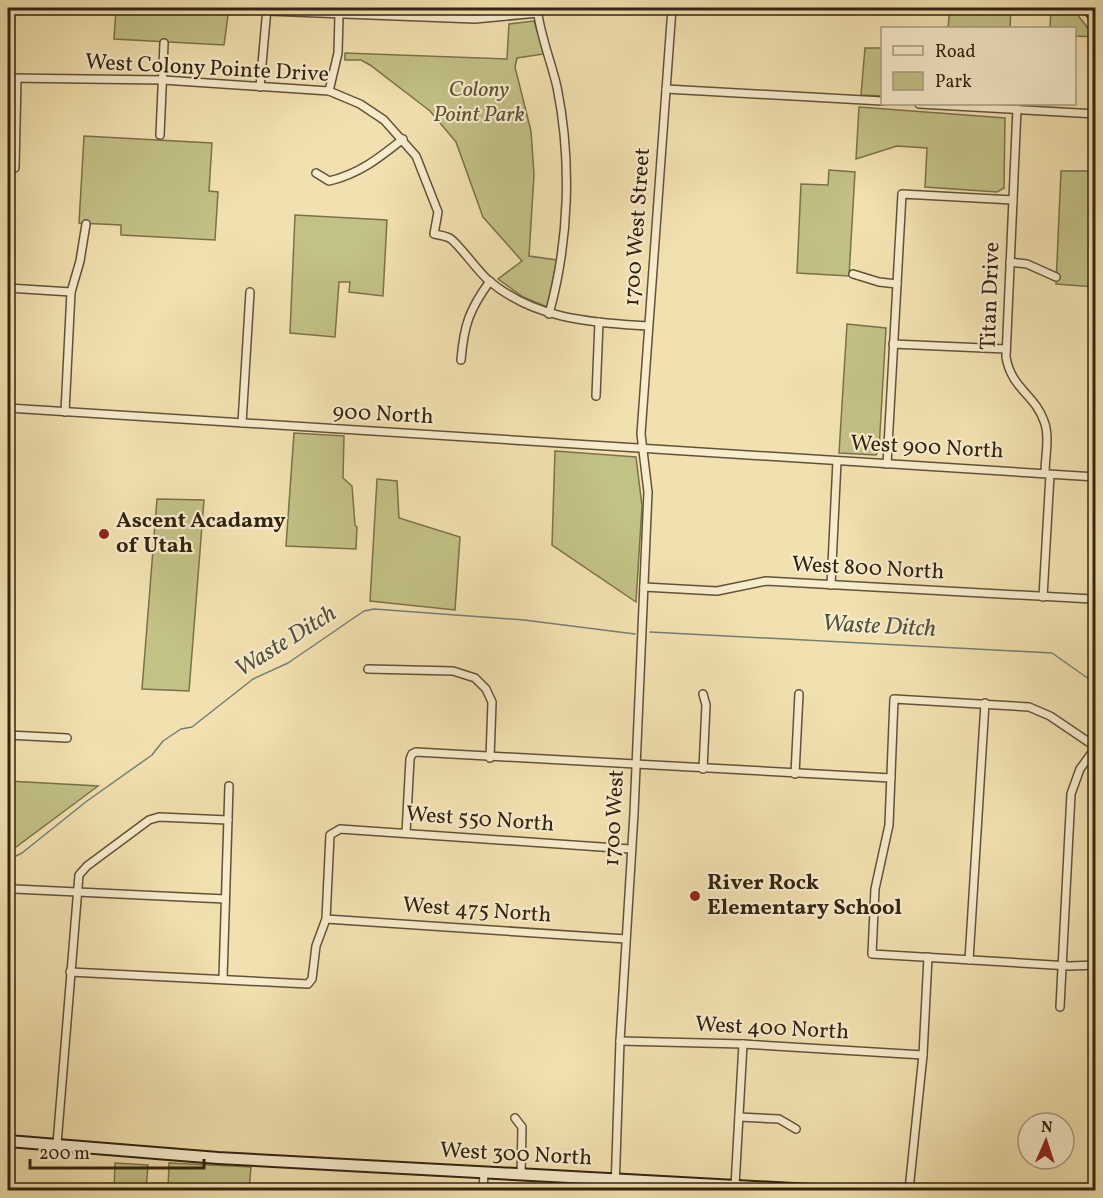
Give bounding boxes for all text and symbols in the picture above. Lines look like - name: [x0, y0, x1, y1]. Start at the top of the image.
- legend: [881, 27, 1076, 105]
- text: Road: [935, 40, 976, 65]
- street label: West Colony Pointe Drive: [84, 47, 330, 91]
- text: Park: [935, 70, 972, 95]
- park label: Colony Point Park: [433, 75, 525, 131]
- street label: 1700 West Street: [617, 146, 659, 307]
- street label: Titan Drive: [974, 241, 1008, 351]
- street label: 900 North: [332, 397, 434, 433]
- street label: West 900 North: [850, 429, 1004, 467]
- place label: Ascent Acadamy of Utah: [116, 506, 286, 562]
- marker: Ascent Acadamy of Utah: [97, 527, 111, 541]
- street label: West 800 North: [791, 550, 945, 588]
- water label: Waste Ditch: [229, 597, 344, 687]
- water label: Waste Ditch: [821, 607, 937, 647]
- street label: 1700 West: [597, 769, 633, 867]
- street label: West 550 North: [405, 799, 555, 841]
- place label: River Rock Elementary School: [707, 868, 902, 924]
- marker: River Rock Elementary School: [688, 889, 702, 903]
- street label: West 475 North: [402, 890, 552, 932]
- street label: West 400 North: [694, 1009, 850, 1049]
- north arrow: [1016, 1111, 1076, 1171]
- text: N: [1040, 1117, 1053, 1139]
- scale bar: [30, 1132, 204, 1170]
- street label: West 300 North: [439, 1136, 593, 1174]
- text: 200 m: [39, 1142, 90, 1167]

